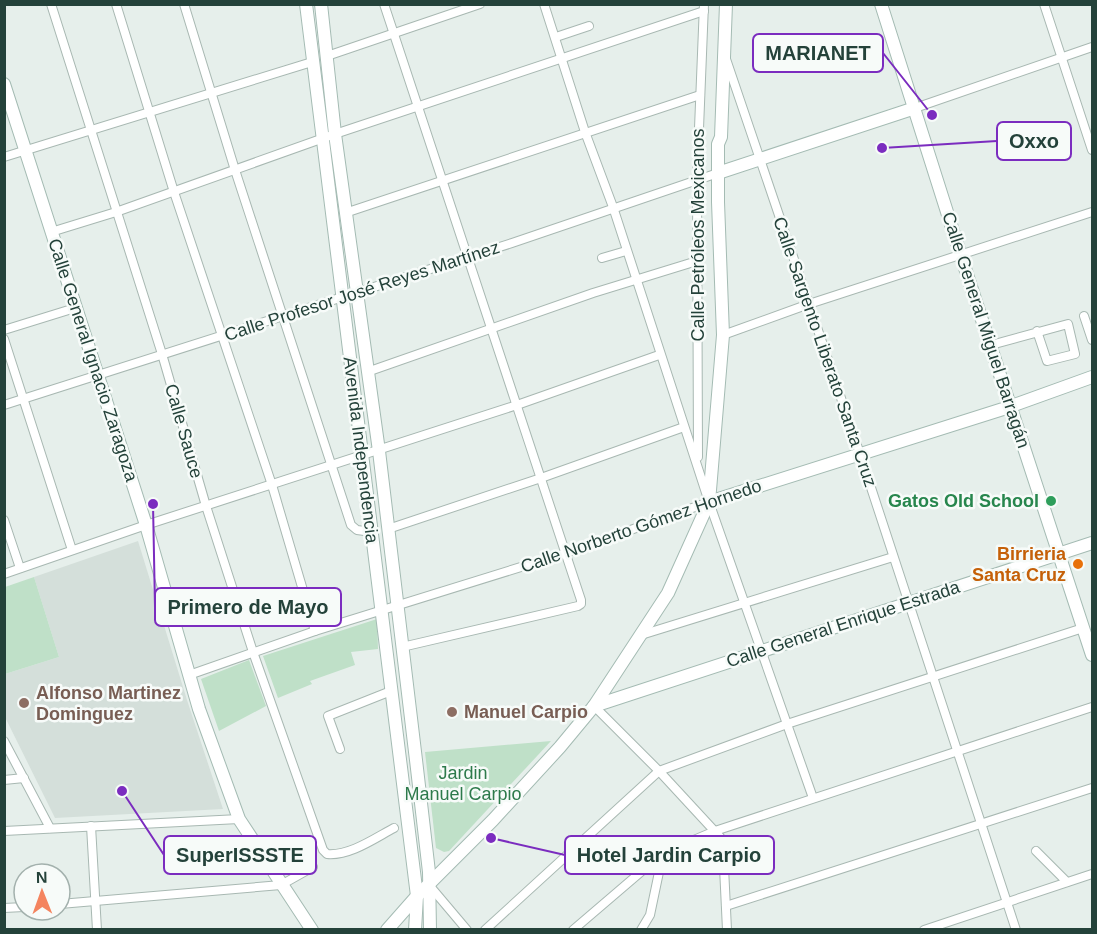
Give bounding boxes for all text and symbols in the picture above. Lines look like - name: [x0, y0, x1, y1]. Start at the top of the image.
- callout: MARIANET: [753, 34, 883, 72]
- text: MARIANET: [765, 42, 871, 64]
- callout: Oxxo: [997, 122, 1071, 160]
- street label: Calle Petróleos Mexicanos: [688, 128, 708, 342]
- text: Oxxo: [1009, 130, 1059, 152]
- street label: Calle General Miguel Barragán: [938, 209, 1034, 451]
- street label: Calle Sargento Liberato Santa Cruz: [769, 214, 881, 490]
- street label: Calle General Ignacio Zaragoza: [44, 236, 142, 485]
- street label: Calle Profesor José Reyes Martínez: [222, 237, 502, 345]
- street label: Avenida Independencia: [340, 356, 382, 545]
- street label: Calle Sauce: [161, 382, 207, 480]
- street label: Calle Norberto Gómez Hornedo: [518, 475, 764, 577]
- place label: Gatos Old School: [888, 491, 1039, 511]
- marker: Gatos Old School: [1044, 494, 1058, 508]
- place label: Birrieria Santa Cruz: [972, 544, 1067, 585]
- marker: Birrieria Santa Cruz: [1071, 557, 1085, 571]
- street label: Calle General Enrique Estrada: [724, 576, 963, 671]
- callout: Primero de Mayo: [155, 588, 341, 626]
- text: Primero de Mayo: [167, 596, 329, 618]
- place label: Alfonso Martinez Dominguez: [36, 683, 181, 724]
- marker: Alfonso Martinez Dominguez: [17, 696, 31, 710]
- place label: Manuel Carpio: [464, 702, 588, 722]
- marker: Manuel Carpio: [445, 705, 459, 719]
- park label: Jardin Manuel Carpio: [404, 763, 522, 804]
- callout: SuperISSSTE: [164, 836, 316, 874]
- callout: Hotel Jardin Carpio: [565, 836, 774, 874]
- text: SuperISSSTE: [176, 844, 304, 866]
- text: Hotel Jardin Carpio: [577, 844, 761, 866]
- north arrow: [12, 862, 72, 922]
- text: N: [36, 869, 48, 886]

